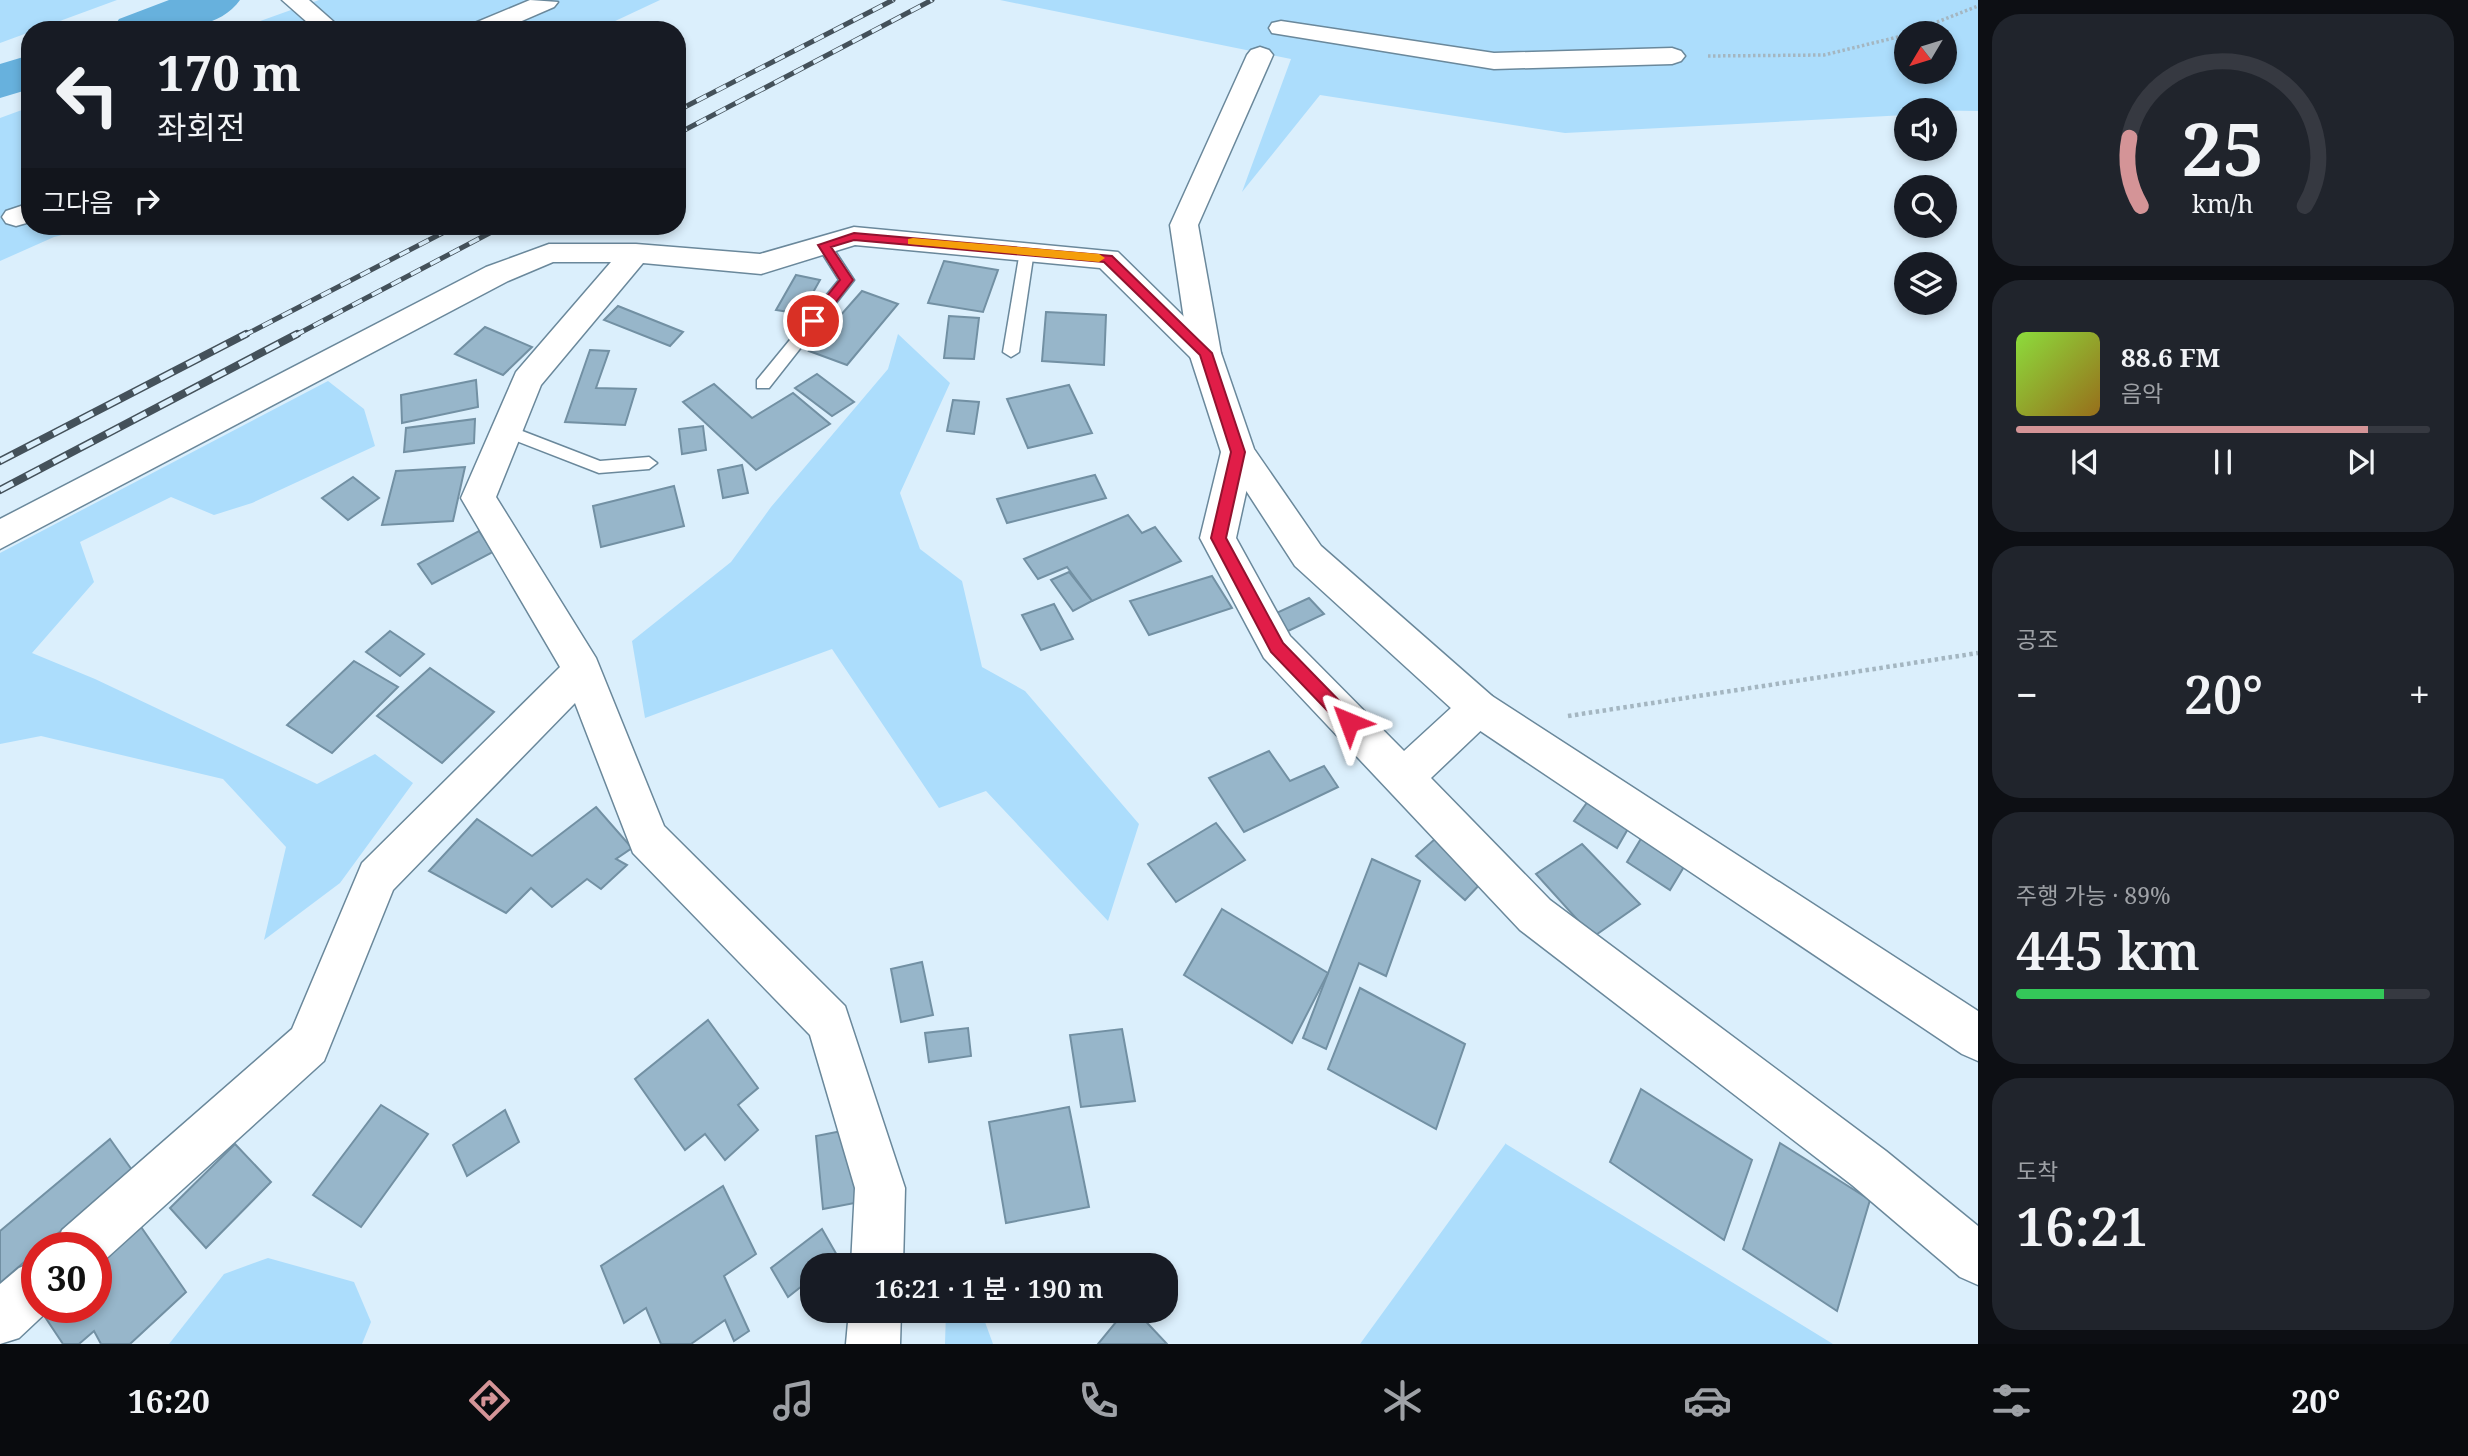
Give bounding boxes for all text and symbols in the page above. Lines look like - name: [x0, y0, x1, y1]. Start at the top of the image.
- north arrow: [1894, 21, 1956, 84]
- map controls: [1894, 21, 1957, 315]
- text: 170 m: [157, 39, 301, 105]
- icon: left: [42, 49, 133, 140]
- button: sound: [1894, 98, 1957, 161]
- text: 25: [2182, 98, 2264, 197]
- text: 좌회전: [157, 105, 245, 148]
- button: search: [1894, 175, 1957, 238]
- icon: right: [128, 182, 166, 220]
- text: 그다음: [42, 184, 114, 220]
- text: km/h: [2192, 186, 2254, 220]
- button: layers: [1894, 252, 1957, 315]
- pin: [783, 291, 843, 351]
- icon: arrive: [794, 302, 832, 340]
- text: 88.6 FM: [2121, 339, 2220, 375]
- text: 음악: [2121, 377, 2163, 409]
- icon: previous: [2066, 443, 2104, 481]
- icon: pause: [2204, 443, 2242, 481]
- icon: next: [2342, 443, 2380, 481]
- text: 공조: [2016, 623, 2058, 655]
- text: 20°: [2184, 658, 2263, 729]
- text: −: [2016, 668, 2038, 720]
- text: +: [2409, 668, 2430, 720]
- position arrow: [1312, 685, 1386, 759]
- text: 주행 가능 · 89%: [2016, 879, 2171, 911]
- text: 445 km: [2016, 914, 2200, 985]
- text: 도착: [2016, 1155, 2058, 1187]
- text: 16:21: [2016, 1190, 2149, 1261]
- speed limit sign: 30: [21, 1232, 112, 1323]
- text: 16:21 · 1 분 · 190 m: [875, 1270, 1103, 1306]
- icon: directions: [465, 1376, 514, 1425]
- icon: music: [769, 1376, 818, 1425]
- icon: phone: [1074, 1376, 1123, 1425]
- icon: climate: [1378, 1376, 1427, 1425]
- icon: car: [1683, 1376, 1732, 1425]
- icon: filters: [1987, 1376, 2036, 1425]
- text: 16:20: [128, 1379, 210, 1422]
- text: 20°: [2291, 1379, 2340, 1422]

